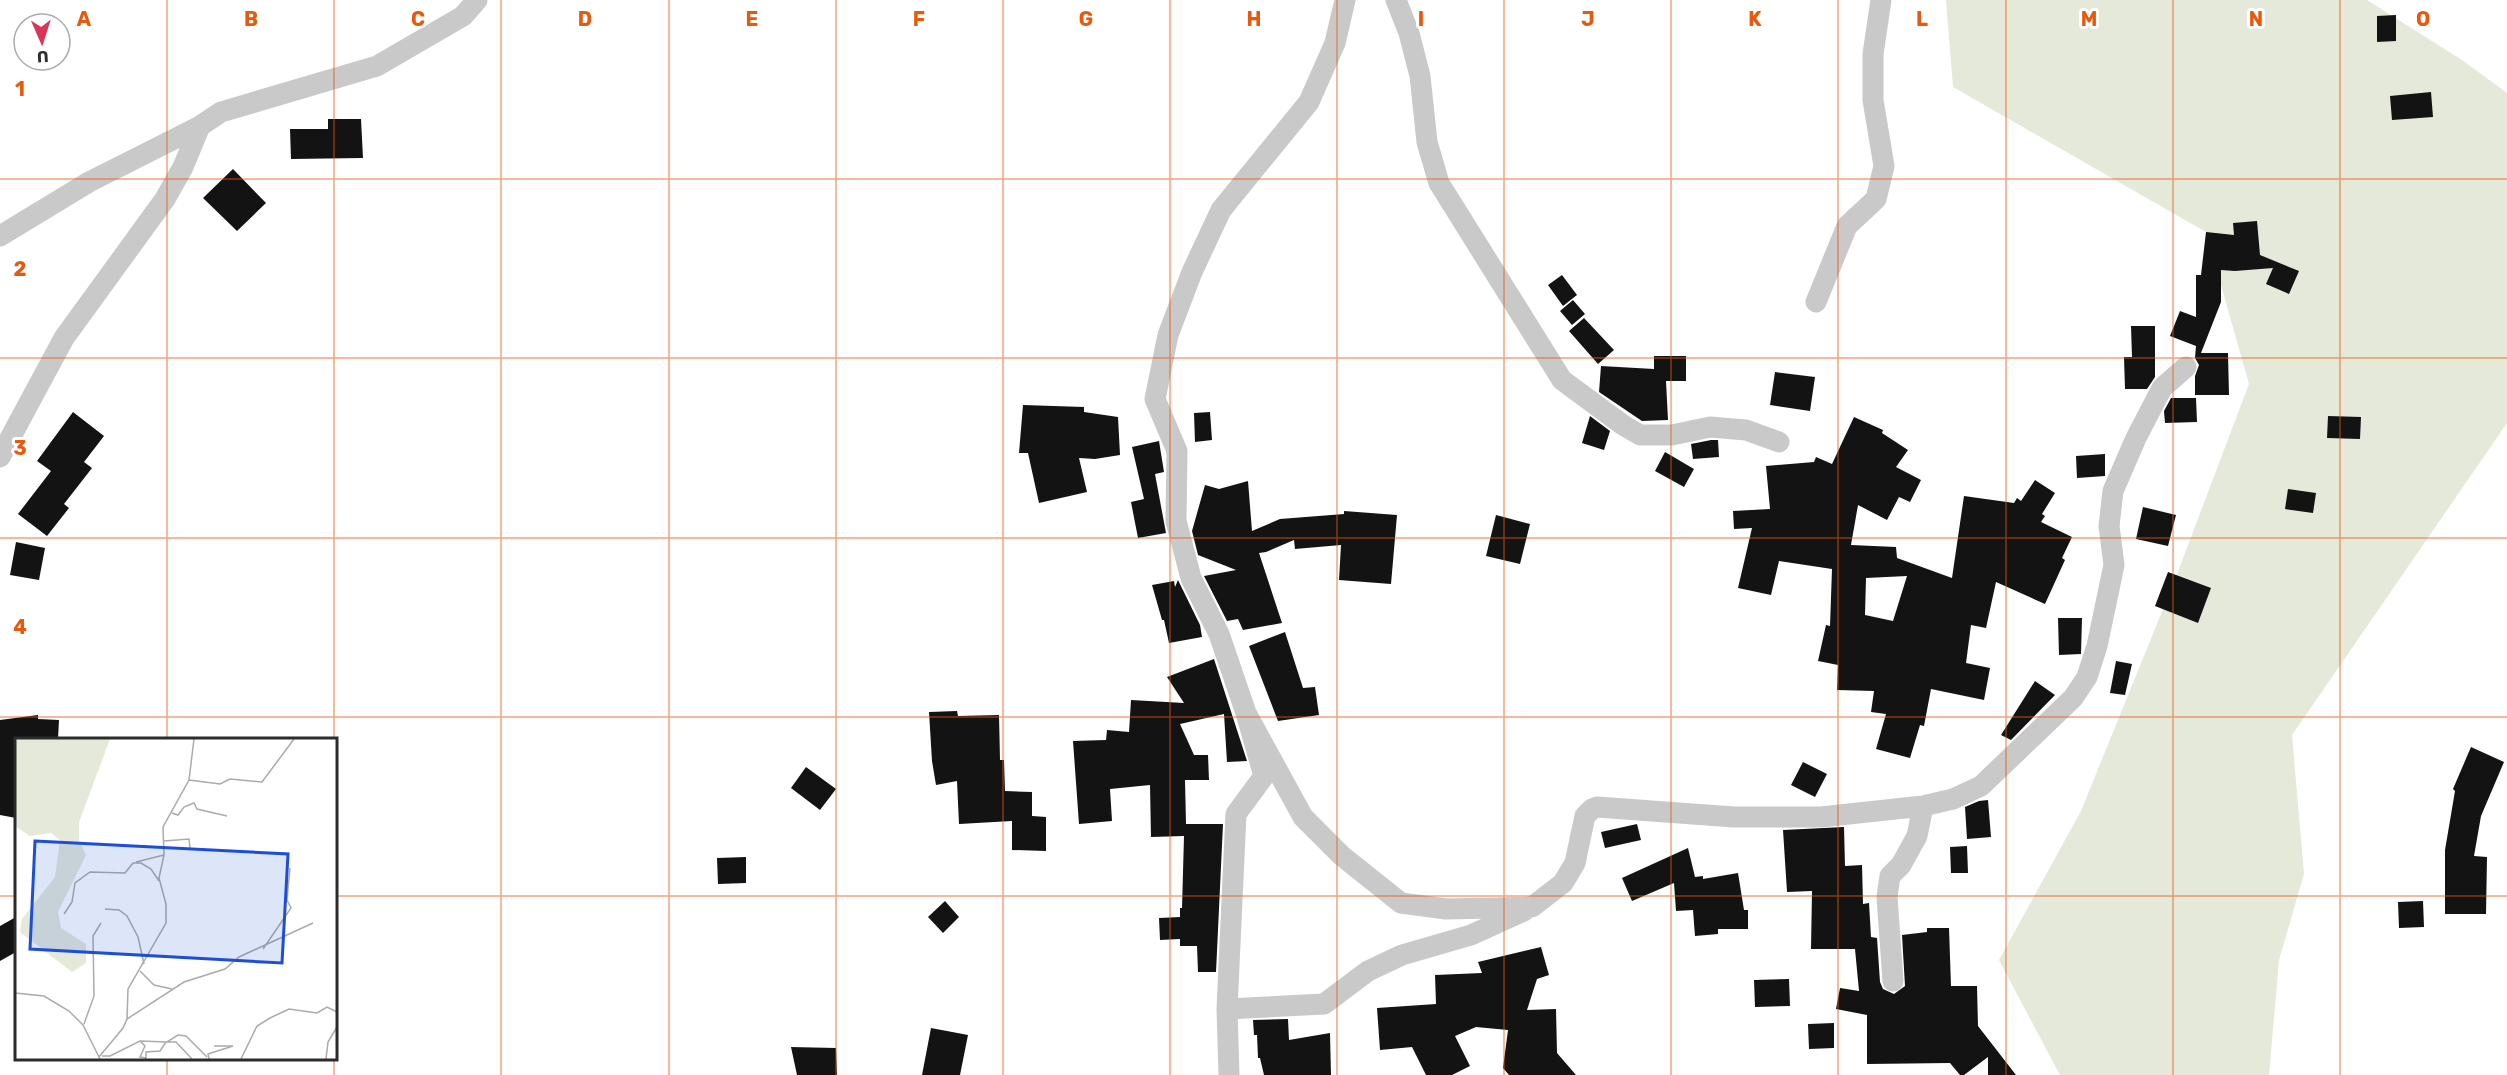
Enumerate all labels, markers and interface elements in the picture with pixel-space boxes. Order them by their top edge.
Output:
text: A [77,7,92,31]
text: B [244,7,258,31]
text: C [411,7,425,31]
text: D [578,7,592,31]
text: E [746,7,758,31]
text: F [913,7,925,31]
text: G [1079,7,1093,31]
text: H [1247,7,1261,31]
text: I [1418,7,1424,31]
text: J [1581,7,1595,31]
text: K [1748,7,1762,31]
text: L [1916,7,1928,31]
text: M [2081,7,2097,31]
text: N [2249,7,2263,31]
text: O [2416,7,2430,31]
north arrow [12,12,72,72]
text: U [36,47,49,66]
text: 1 [15,77,25,101]
text: 2 [14,257,27,281]
text: 3 [13,436,27,460]
text: 4 [13,615,27,639]
inset map [15,738,338,1060]

